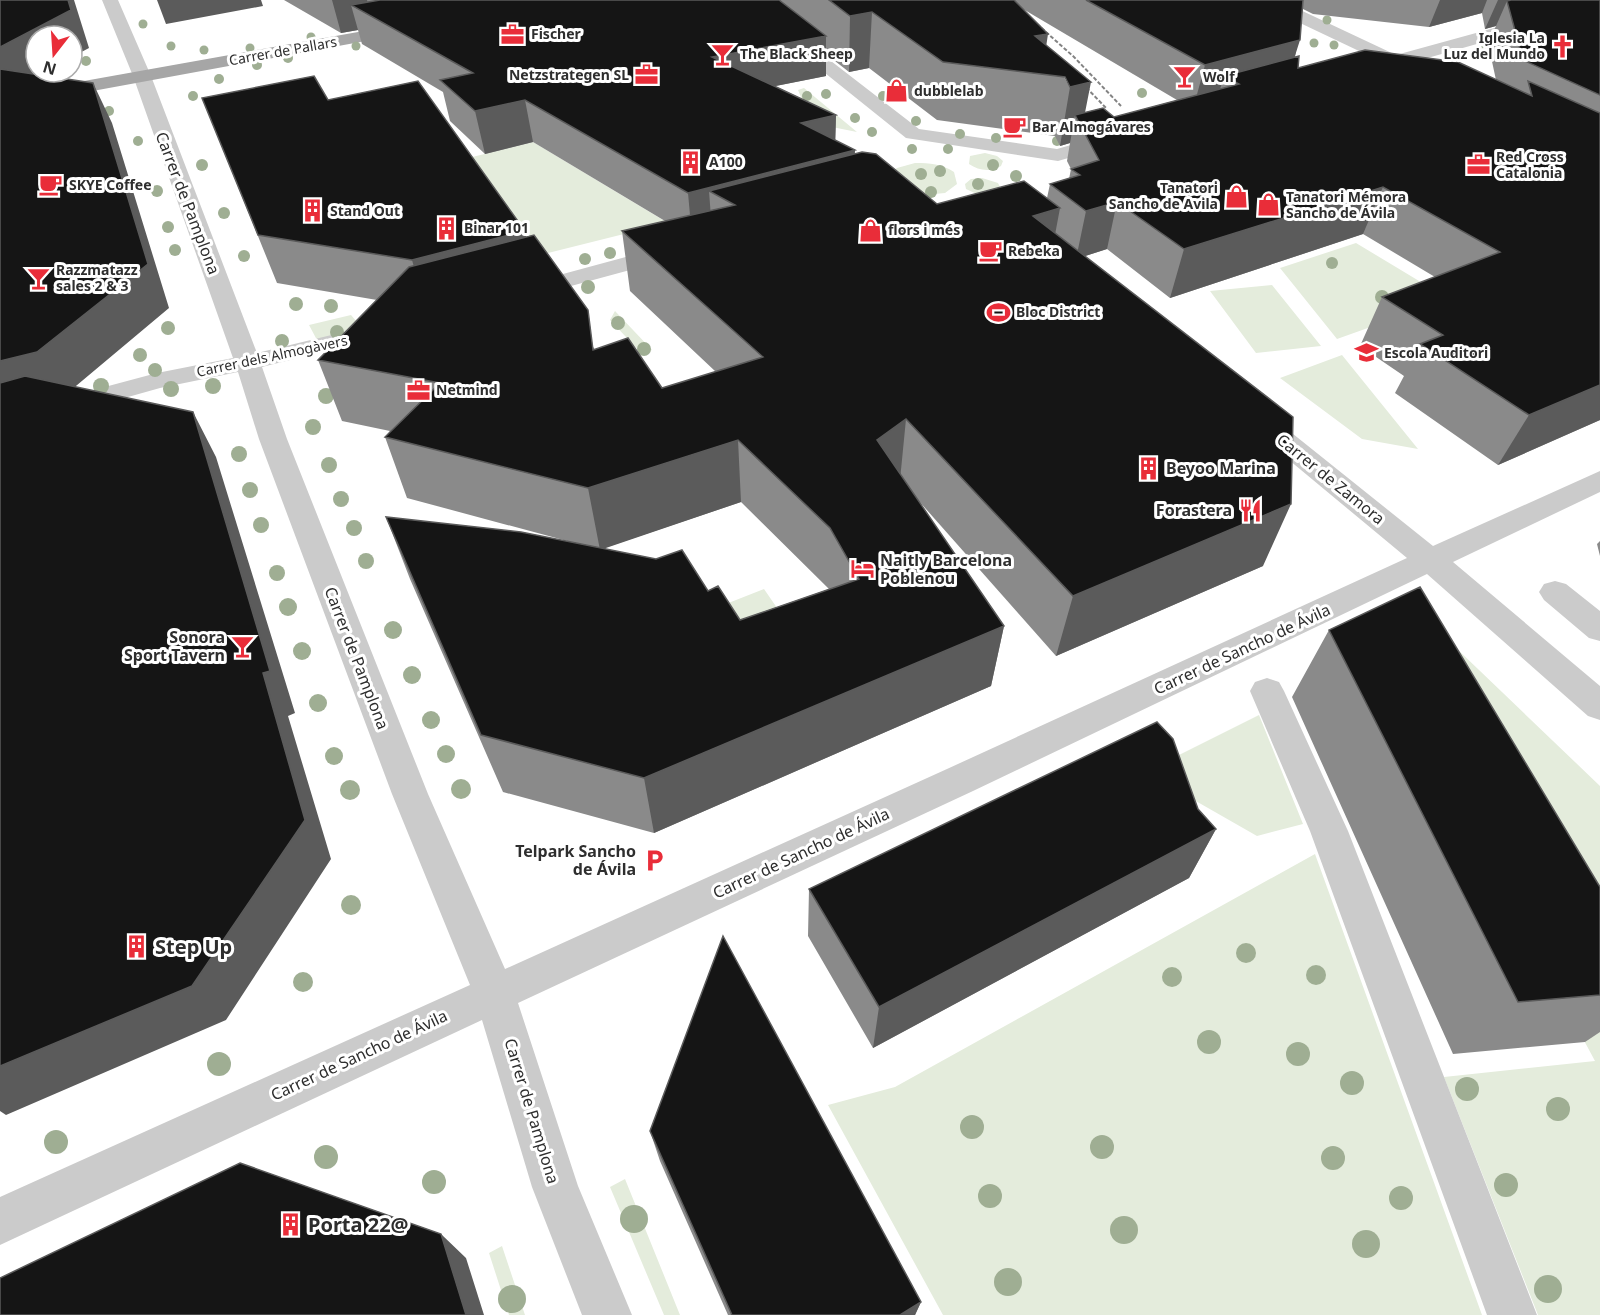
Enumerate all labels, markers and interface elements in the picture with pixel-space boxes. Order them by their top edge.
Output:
office icon: Fischer [500,21,526,47]
north arrow [24,24,84,84]
place label: Fischer [531,24,582,43]
place label: Iglesia La Luz del Mundo [1444,28,1545,63]
street label: Carrer de Pallars [227,32,339,69]
church icon: Iglesia La Luz del Mundo [1550,33,1576,59]
bar icon: The Black Sheep [709,41,735,67]
place label: The Black Sheep [740,44,853,63]
text: N [40,56,59,81]
office icon: Netzstrategen SL [634,62,660,88]
bar icon: Wolf [1172,64,1198,90]
place label: Netzstrategen SL [509,65,629,84]
place label: Wolf [1203,67,1236,86]
shop icon: dubblelab [883,78,909,104]
place label: dubblelab [914,81,984,100]
cafe icon: Bar Almogávares [1001,114,1027,140]
place label: Bar Almogávares [1032,117,1151,136]
street label: Carrer de Pamplona [151,129,225,277]
place label: Red Cross Catalonia [1496,147,1564,182]
building icon: A100 [678,149,704,175]
place label: A100 [709,152,743,171]
office icon: Red Cross Catalonia [1465,152,1491,178]
cafe icon: SKYE Coffee [38,172,64,198]
place label: SKYE Coffee [69,175,152,194]
place label: Tanatori Sancho de Avila [1109,178,1218,213]
shop icon: Tanatori Sancho de Avila [1223,183,1249,209]
place label: Tanatori Mémora Sancho de Ávila [1286,187,1406,222]
shop icon: Tanatori Mémora Sancho de Ávila [1255,192,1281,218]
building icon: Stand Out [299,198,325,224]
place label: Stand Out [330,201,400,220]
building icon: Binar 101 [433,215,459,241]
shop icon: flors i més [857,217,883,243]
place label: Binar 101 [464,218,529,237]
place label: flors i més [888,220,960,239]
cafe icon: Rebeka [977,238,1003,264]
place label: Rebeka [1008,241,1060,260]
place label: Razzmatazz sales 2 & 3 [56,260,138,295]
bar icon: Razzmatazz sales 2 & 3 [25,265,51,291]
sports icon: Bloc District [985,299,1011,325]
place label: Bloc District [1016,302,1100,321]
street label: Carrer dels Almogàvers [195,330,349,381]
school or university icon: Escola Auditori [1353,340,1379,366]
place label: Escola Auditori [1384,343,1488,362]
office icon: Netmind [405,377,431,403]
place label: Netmind [436,380,498,399]
street label: Carrer de Zamora [1272,429,1390,529]
building icon: Beyoo Marina [1135,455,1161,481]
place label: Beyoo Marina [1166,457,1276,479]
restaurant icon: Forastera [1237,497,1263,523]
place label: Forastera [1156,499,1232,521]
place label: Naitly Barcelona Poblenou [880,549,1012,589]
hotel icon: Naitly Barcelona Poblenou [849,556,875,582]
street label: Carrer de Pamplona [320,584,394,732]
street label: Carrer de Sancho de Ávila [1150,598,1334,700]
place label: Sonora Sport Tavern [124,626,225,666]
bar icon: Sonora Sport Tavern [230,633,256,659]
street label: Carrer de Sancho de Ávila [709,802,893,904]
place label: Telpark Sancho de Ávila [515,840,636,880]
parking icon: Telpark Sancho de Ávila [641,847,667,873]
place label: Step Up [155,933,232,960]
building icon: Step Up [124,934,150,960]
street label: Carrer de Sancho de Ávila [267,1004,451,1106]
street label: Carrer de Pamplona [499,1036,565,1186]
place label: Porta 22@ [308,1211,409,1238]
building icon: Porta 22@ [277,1212,303,1238]

